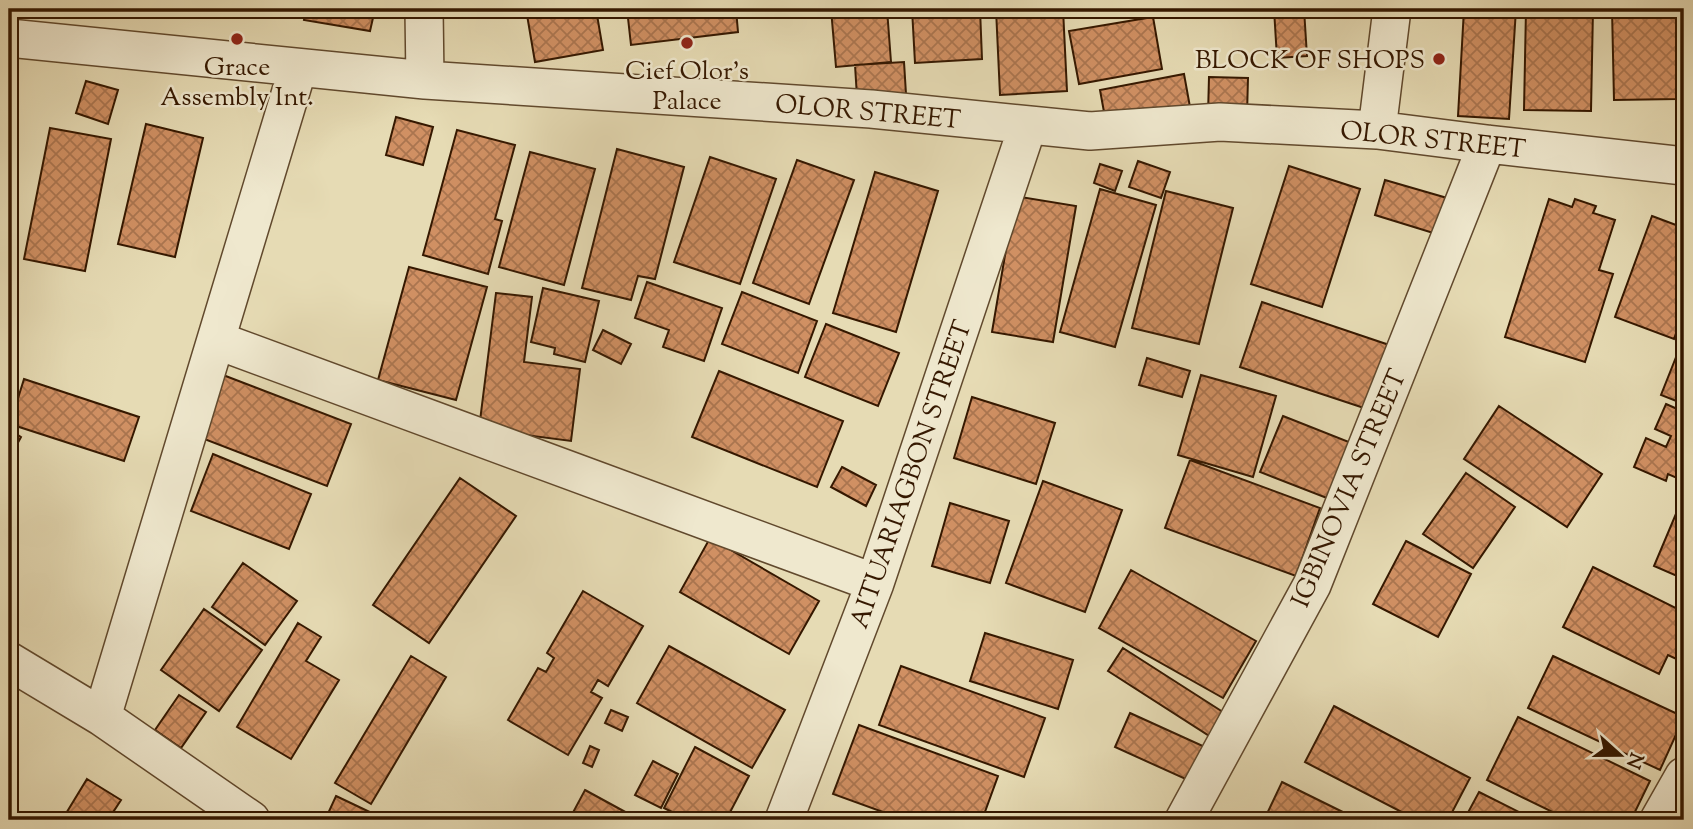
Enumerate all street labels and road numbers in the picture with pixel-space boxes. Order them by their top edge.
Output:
street label: OLOR STREET [773,87,962,140]
street label: OLOR STREET [1338,113,1527,170]
street label: AITUARIAGBON STREET [842,316,983,634]
street label: IGBINOVIA STREET [1283,364,1417,614]

